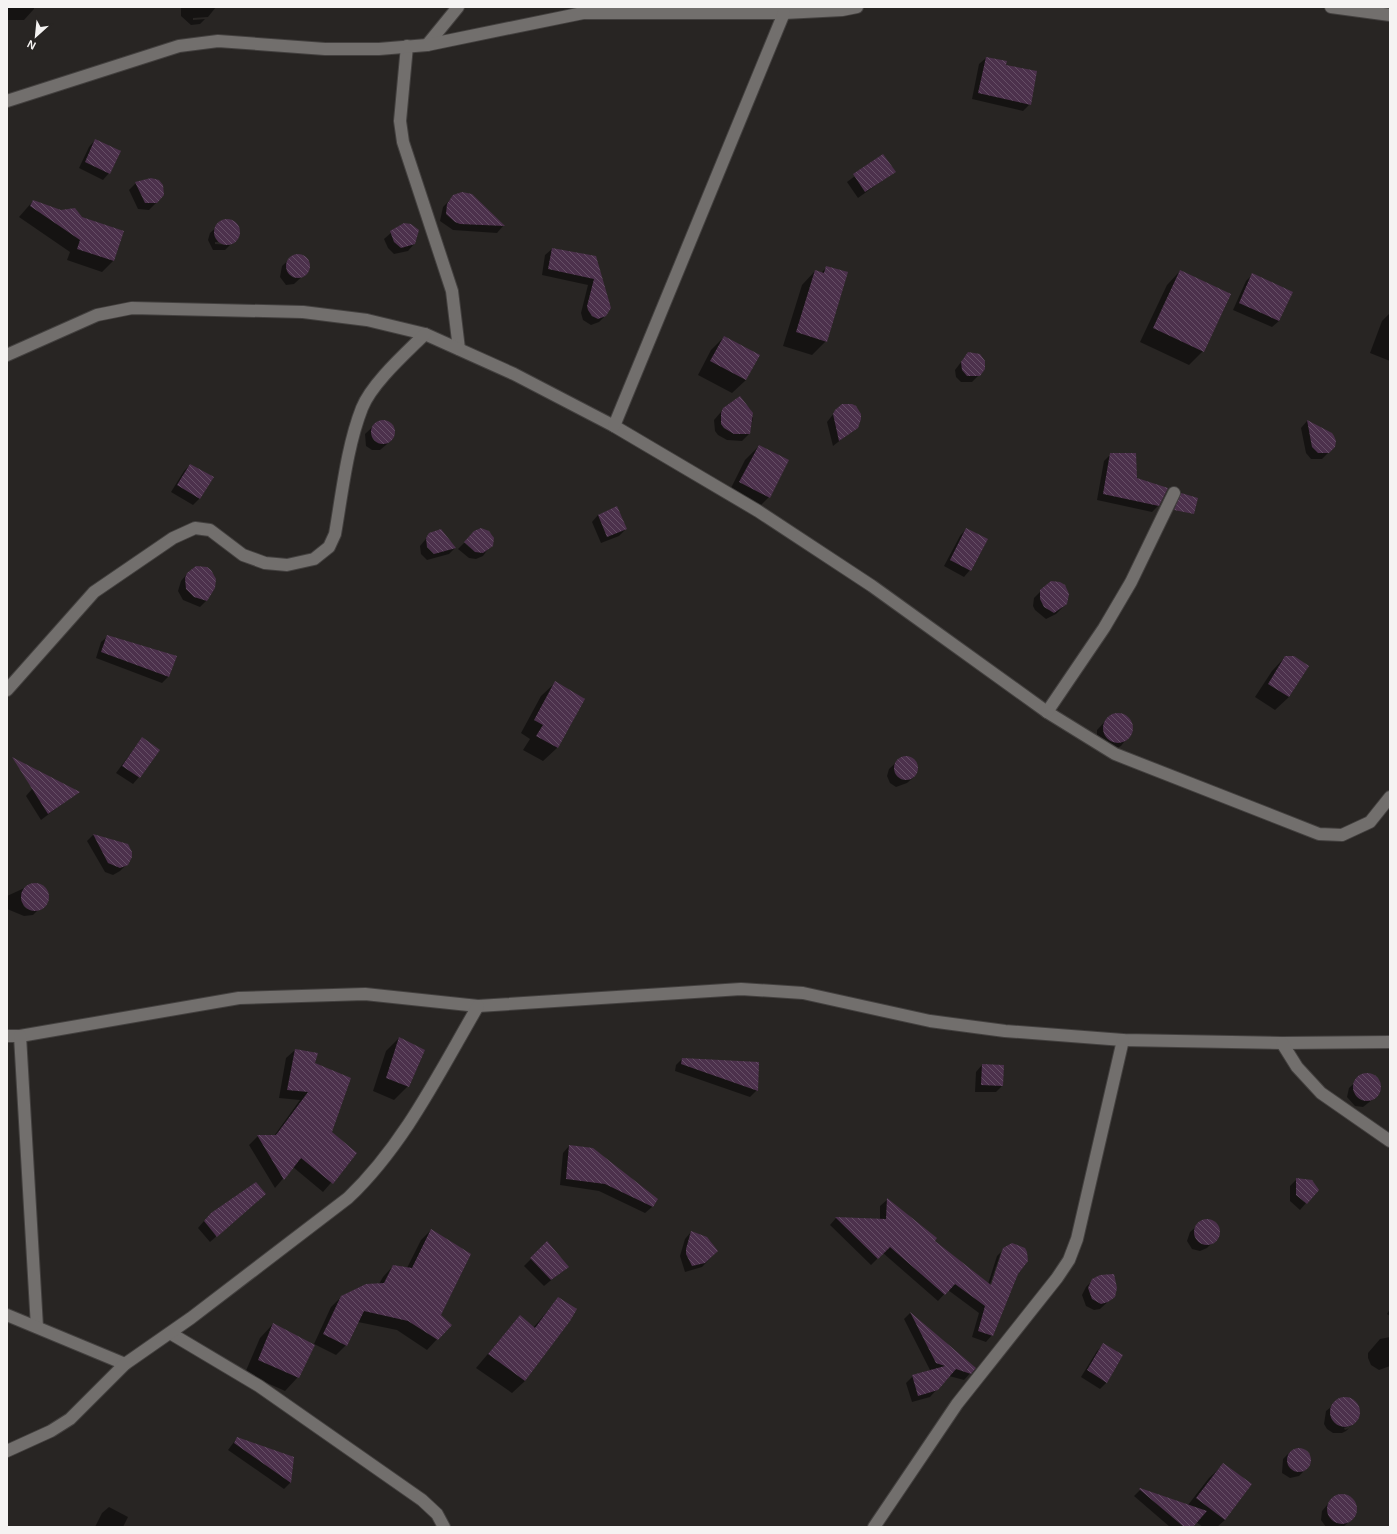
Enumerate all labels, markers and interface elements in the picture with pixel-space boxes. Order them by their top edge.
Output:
north arrow [16,16,56,56]
text: N [25,38,38,52]

